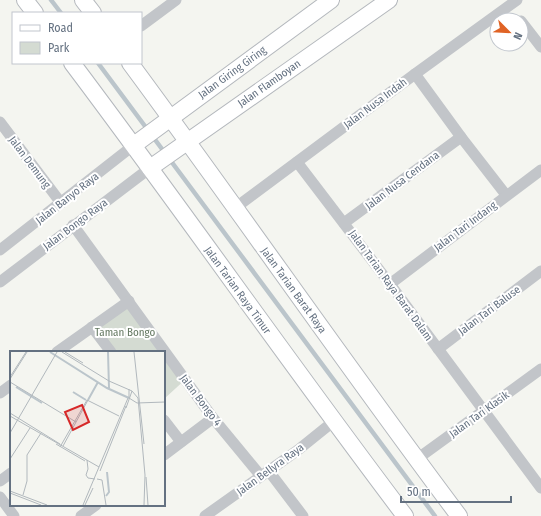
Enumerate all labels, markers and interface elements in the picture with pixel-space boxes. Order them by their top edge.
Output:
legend [12,12,142,64]
north arrow [489,12,529,52]
text: Road [48,21,73,35]
text: N [510,30,525,42]
text: Park [48,41,70,55]
street label: Jalan Giring Giring [196,43,269,101]
street label: Jalan Flamboyan [235,57,303,110]
street label: Jalan Nusa Indah [341,75,409,131]
street label: Jalan Demung [6,134,54,192]
street label: Jalan Nusa Cendana [363,148,442,212]
street label: Jalan Banyo Raya [33,170,101,227]
street label: Jalan Bongo Raya [41,196,110,253]
street label: Jalan Tari Indang [431,198,500,254]
street label: Jalan Tarian Raya Barat Dalam [346,227,435,343]
street label: Jalan Tarian Raya Timur [201,244,274,337]
street label: Jalan Tarian Barat Raya [258,245,329,336]
street label: Jalan Tari Baluse [456,283,523,338]
park label: Taman Bongo [95,326,155,339]
inset map [10,351,165,506]
street label: Jalan Bongo 4 [177,372,225,429]
street label: Jalan Tari Klasik [447,388,512,440]
street label: Jalan Bellyra Raya [234,441,306,498]
scale bar [401,478,511,504]
text: 50 m [407,485,431,499]

